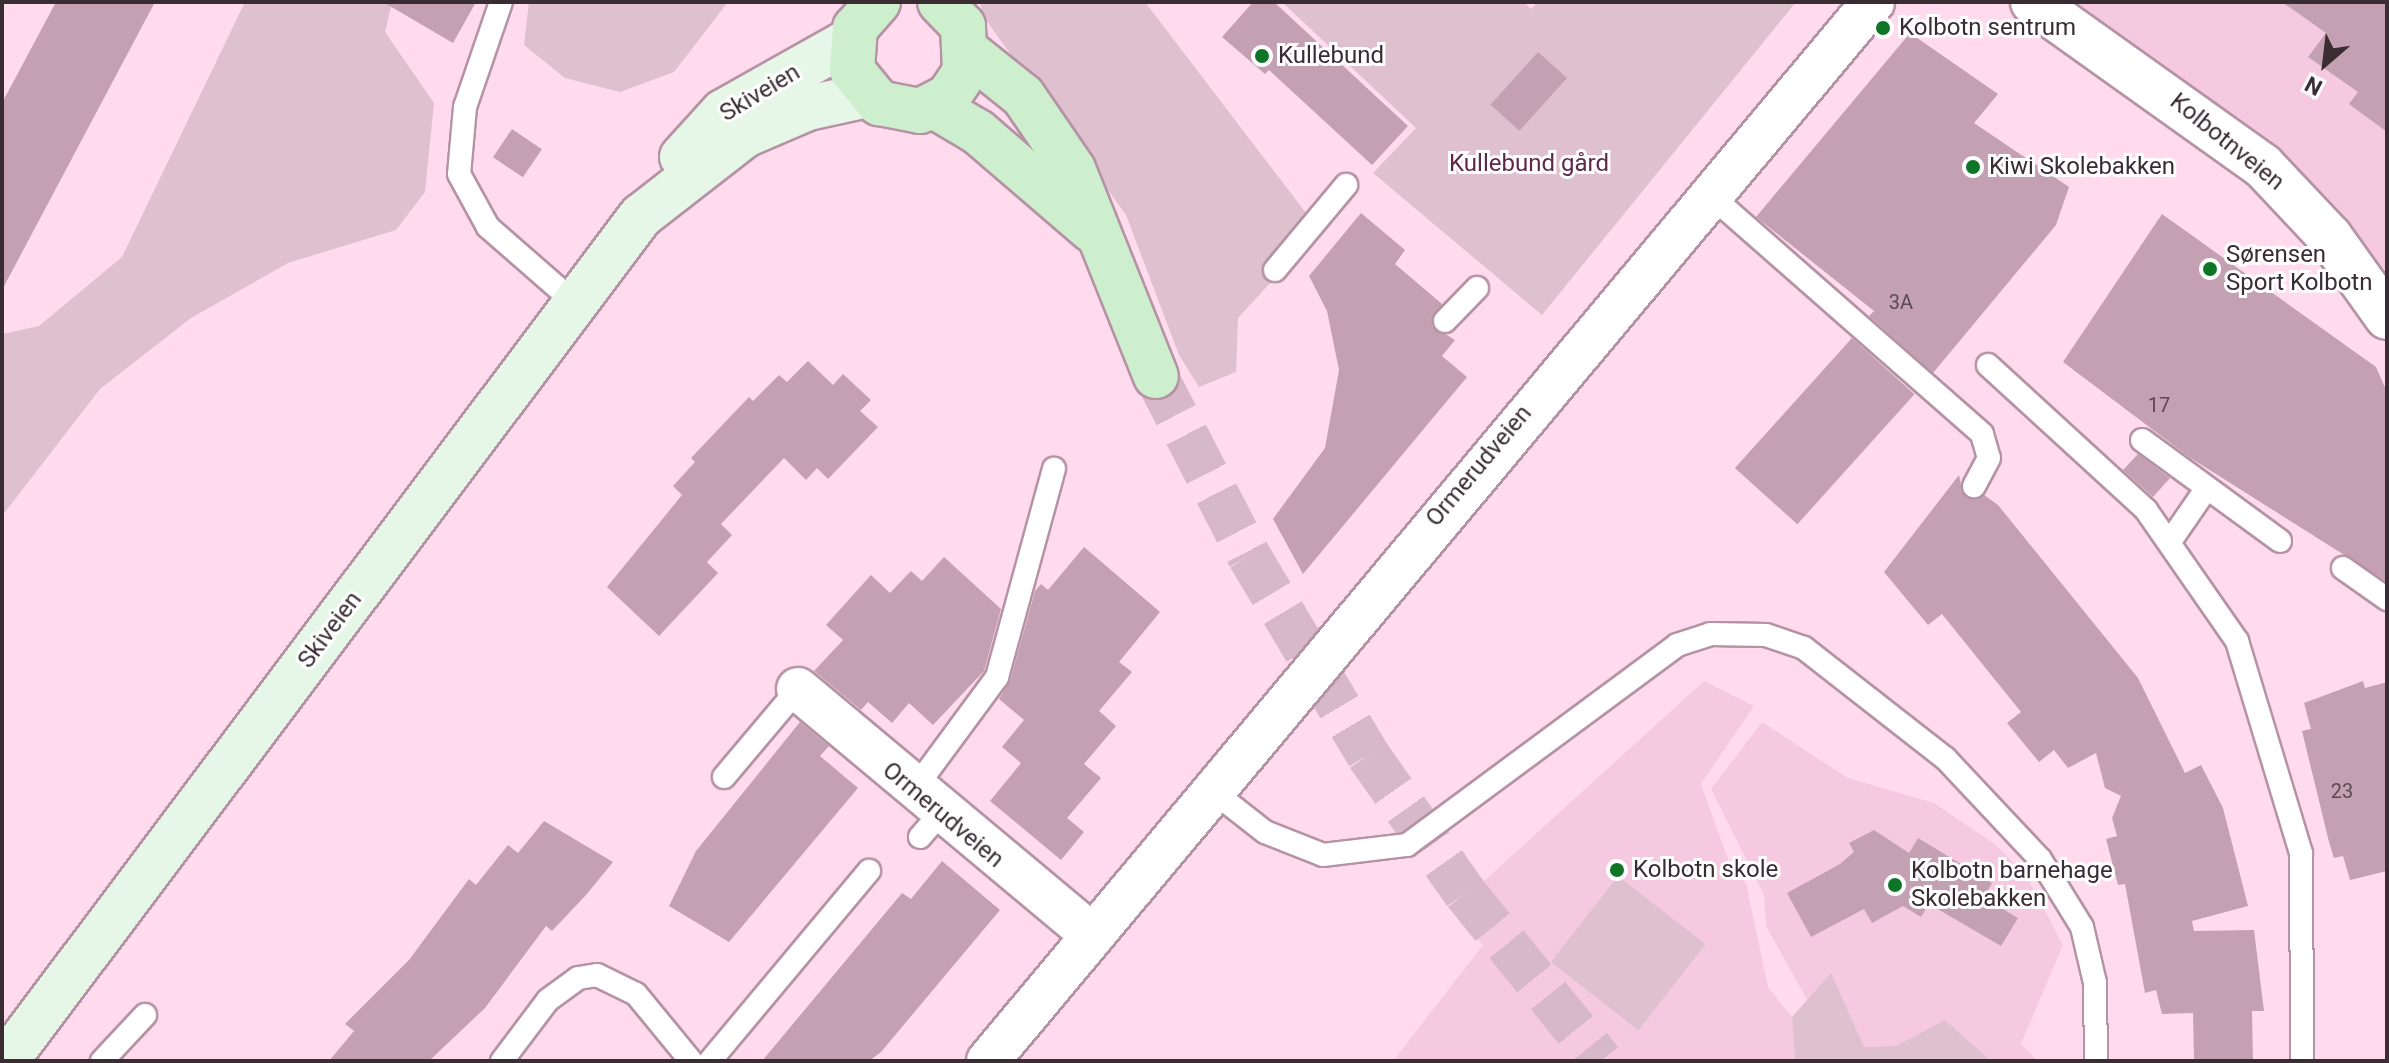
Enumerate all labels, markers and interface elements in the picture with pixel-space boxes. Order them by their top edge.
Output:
place label: Kolbotn sentrum [1899,14,2076,42]
marker: Kolbotn sentrum [1874,19,1892,37]
north arrow [2285,24,2365,104]
place label: Kullebund [1278,42,1384,70]
marker: Kullebund [1253,47,1271,65]
street label: Skiveien [715,58,805,128]
text: N [2301,71,2326,100]
street label: Kolbotnveien [2164,87,2290,197]
park label: Kullebund gård [1449,150,1609,178]
place label: Kiwi Skolebakken [1989,153,2175,181]
marker: Kiwi Skolebakken [1964,158,1982,176]
place label: Sørensen Sport Kolbotn [2226,241,2372,297]
marker: Sørensen Sport Kolbotn [2201,260,2219,278]
house number: 3A [1889,290,1913,314]
house number: 17 [2148,393,2170,417]
street label: Ormerudveien [1420,400,1538,532]
street label: Skiveien [292,586,368,674]
street label: Ormerudveien [877,756,1009,874]
house number: 23 [2331,779,2353,803]
place label: Kolbotn skole [1633,856,1778,884]
place label: Kolbotn barnehage Skolebakken [1911,857,2113,913]
marker: Kolbotn skole [1608,861,1626,879]
marker: Kolbotn barnehage Skolebakken [1886,876,1904,894]

